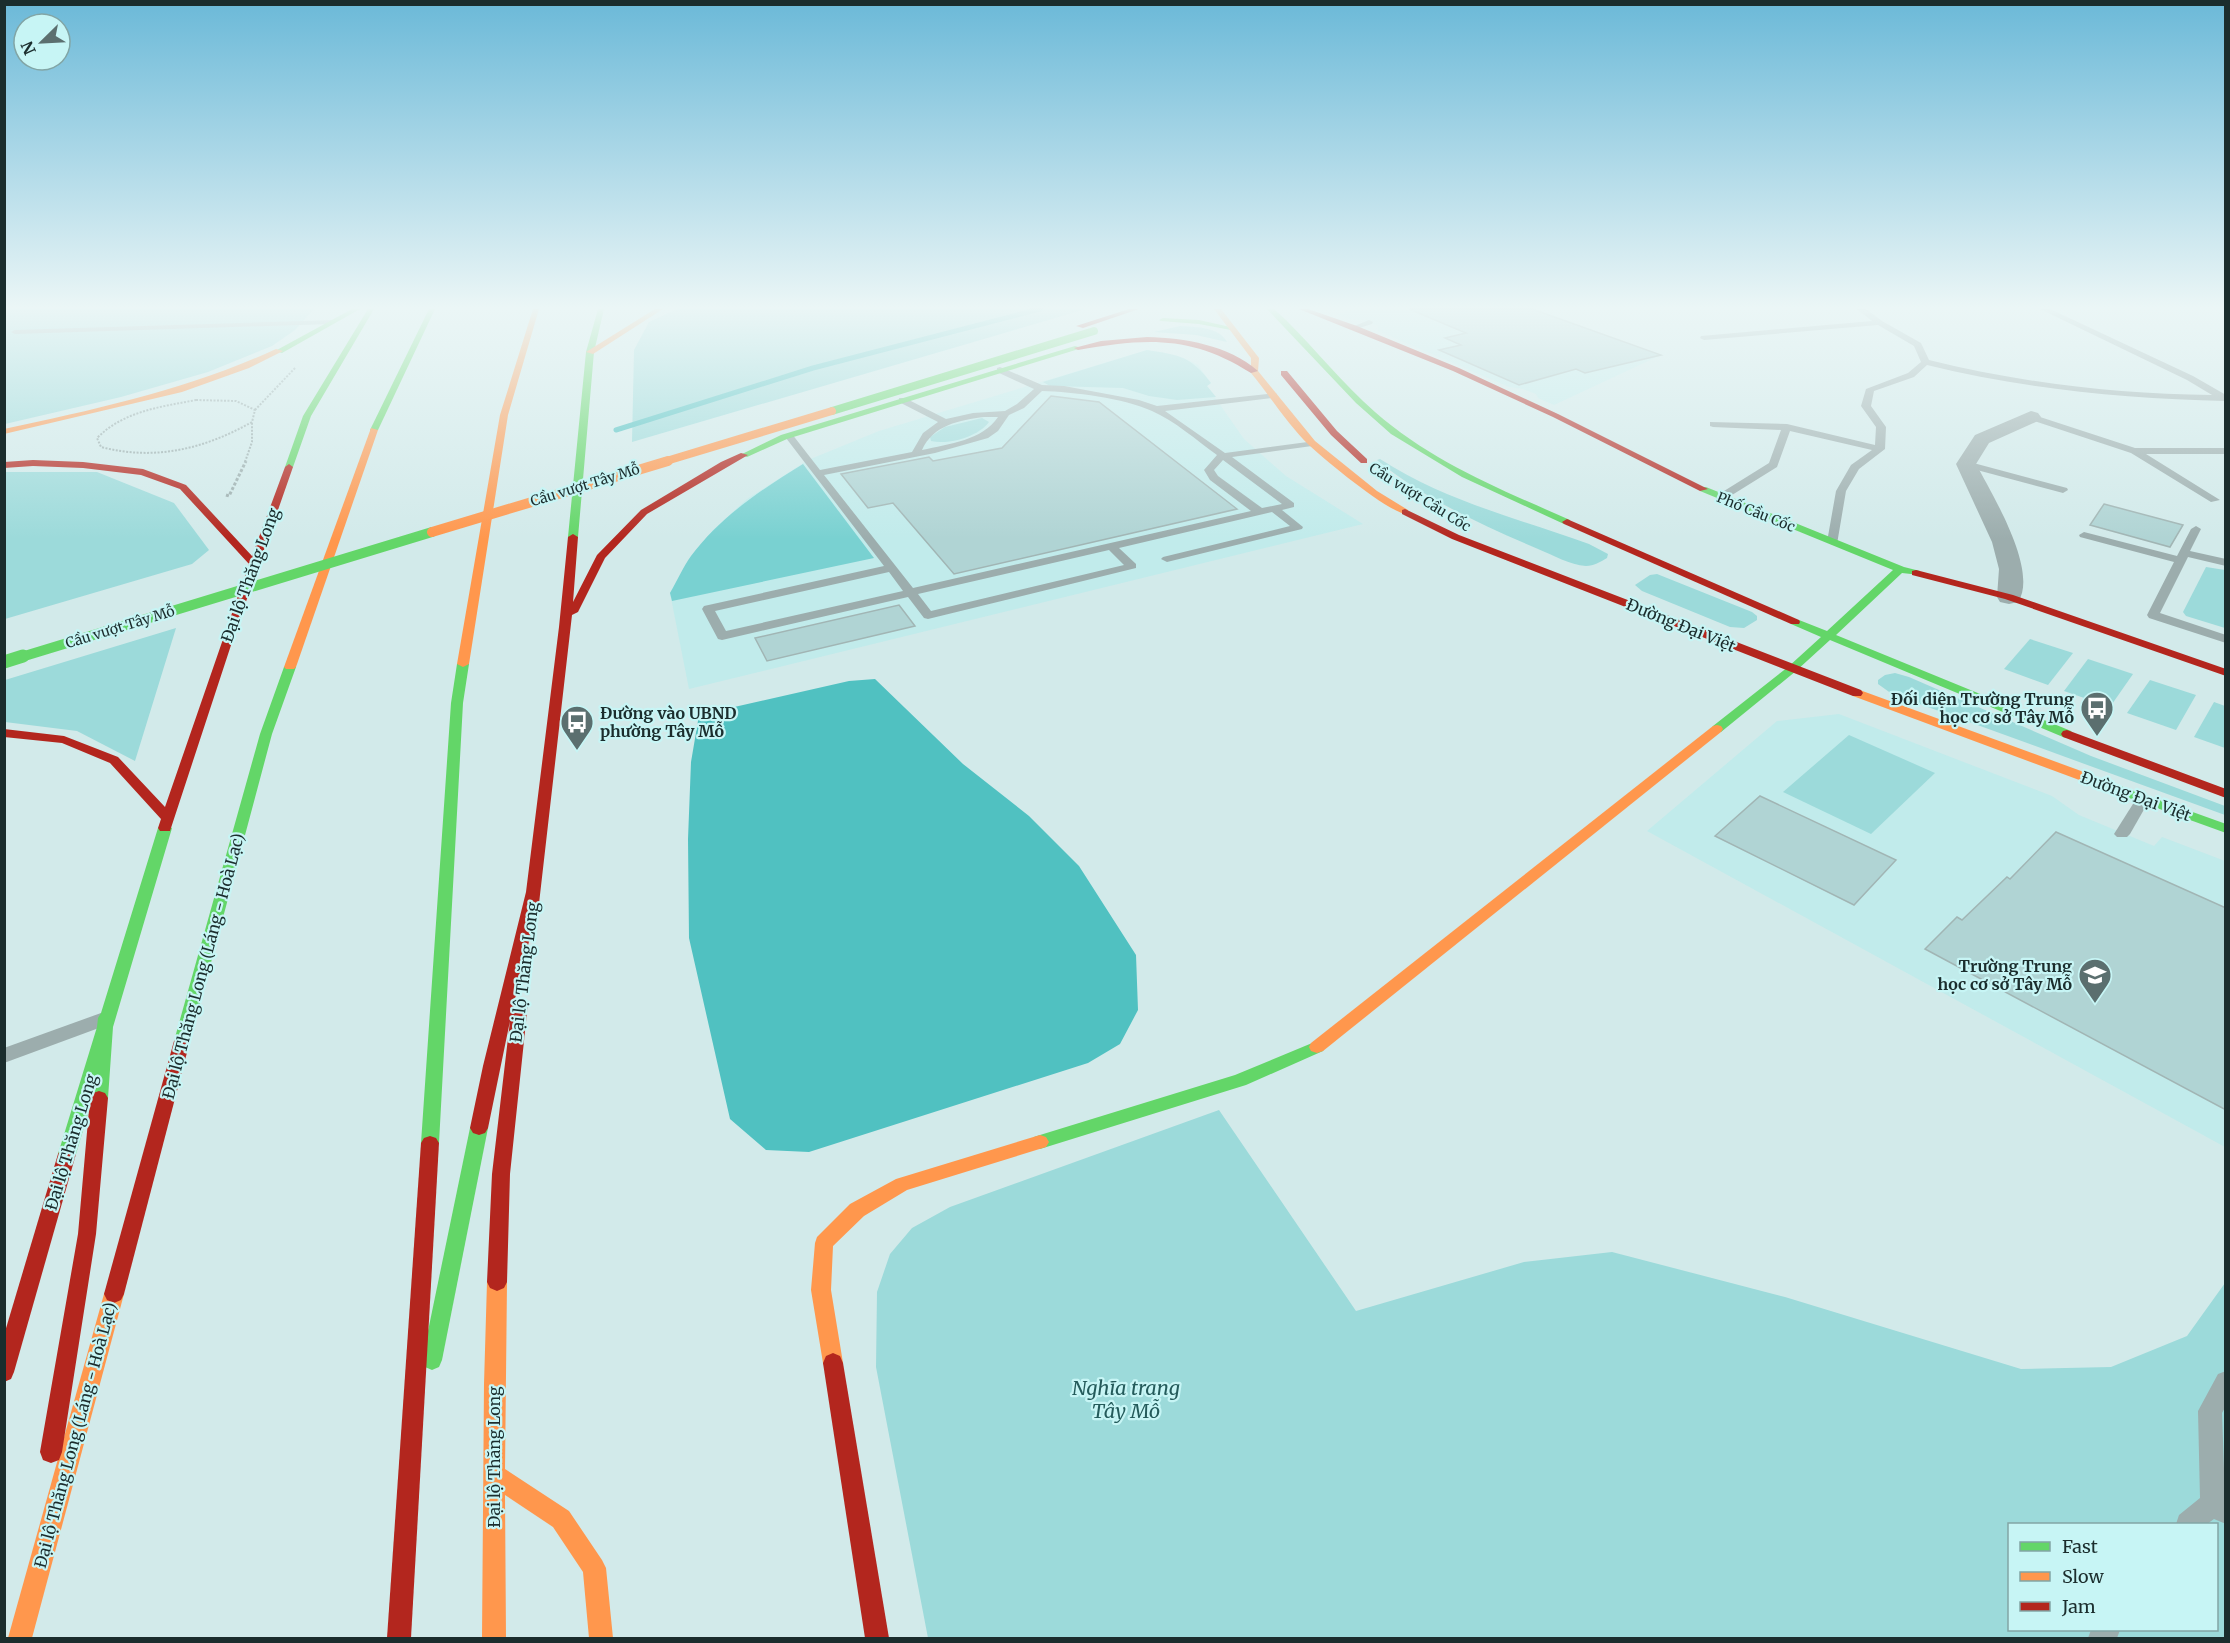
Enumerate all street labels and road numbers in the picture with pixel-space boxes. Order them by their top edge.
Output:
street label: Cầu vượt Cầu Cốc [1366,459,1474,535]
street label: Cầu vượt Tây Mỗ [528,460,642,510]
street label: Phố Cầu Cốc [1714,488,1798,536]
street label: Đại lộ Thăng Long [216,505,284,645]
street label: Đường Đại Việt [1624,594,1739,656]
street label: Cầu vượt Tây Mỗ [63,602,177,652]
street label: Đường Đại Việt [2078,767,2195,825]
street label: Đại lộ Thăng Long (Láng - Hoà Lạc) [158,831,248,1101]
street label: Đại lộ Thăng Long [505,900,543,1043]
street label: Đại lộ Thăng Long [41,1071,101,1213]
street label: Đại lộ Thăng Long (Láng - Hoà Lạc) [30,1300,120,1570]
street label: Đại lộ Thăng Long [484,1386,504,1528]

